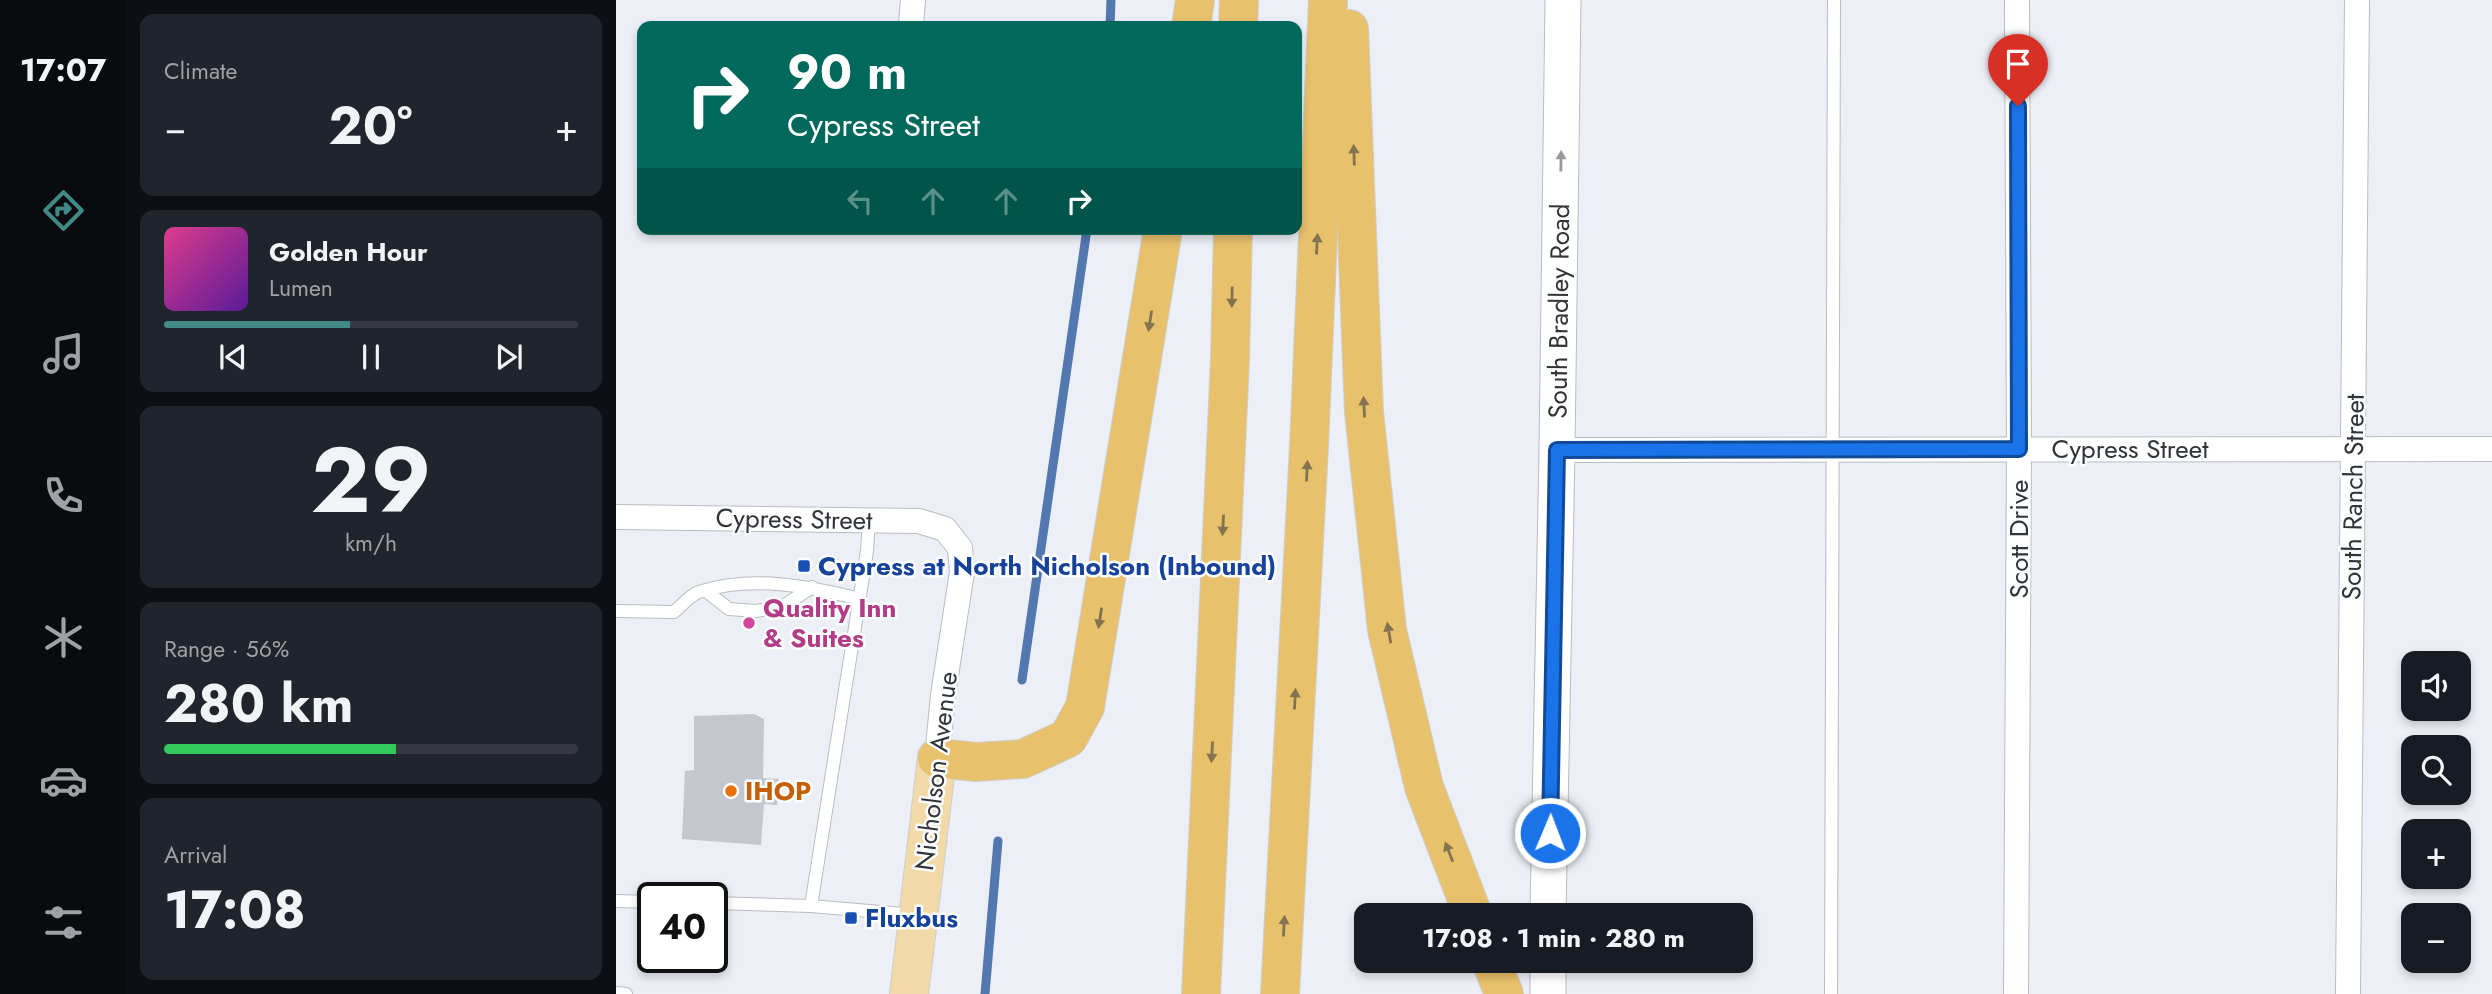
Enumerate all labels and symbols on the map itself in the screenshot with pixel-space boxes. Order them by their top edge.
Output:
pin [1988,34,2048,106]
one-way arrow [1349,144,1360,166]
one-way arrow [1555,150,1567,172]
street label: South Bradley Road [1538,203,1579,419]
one-way arrow [1311,233,1322,255]
one-way arrow [1226,287,1238,309]
one-way arrow [1144,310,1155,332]
street label: South Ranch Street [2332,393,2374,601]
one-way arrow [1358,396,1369,418]
street label: Cypress Street [2052,430,2209,468]
one-way arrow [1302,460,1313,482]
street label: Scott Drive [2000,480,2038,598]
street label: Cypress Street [715,499,873,539]
one-way arrow [1217,514,1228,536]
place label: Cypress at North Nicholson (Inbound) [818,547,1276,585]
marker: Cypress at North Nicholson (Inbound) [796,558,812,574]
place label: Quality Inn & Suites [763,589,896,657]
one-way arrow [1094,607,1105,629]
marker: Quality Inn & Suites [741,615,757,631]
one-way arrow [1383,622,1394,644]
street label: Nicholson Avenue [905,669,967,873]
one-way arrow [1290,687,1301,709]
one-way arrow [1206,741,1217,763]
place label: IHOP [745,772,811,810]
marker: IHOP [723,783,739,799]
position arrow [1513,796,1587,870]
one-way arrow [1443,841,1454,862]
speed limit sign: 40 [637,882,728,973]
place label: Fluxbus [865,899,958,937]
marker: Fluxbus [843,910,859,926]
one-way arrow [1278,915,1289,937]

